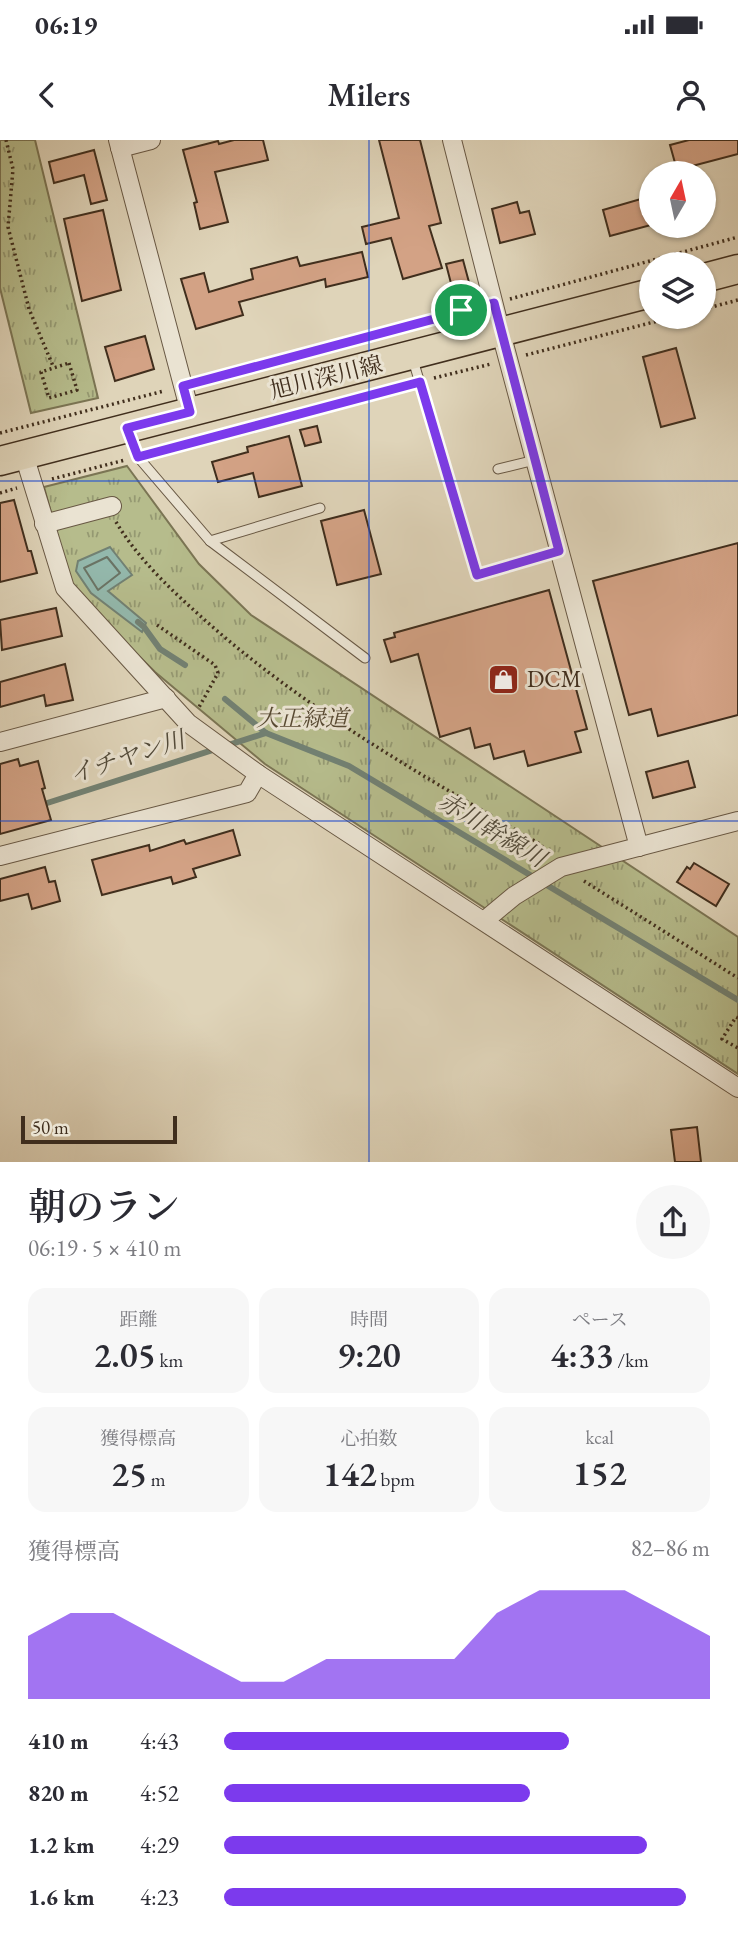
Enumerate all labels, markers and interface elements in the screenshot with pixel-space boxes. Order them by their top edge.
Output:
text: 06:19 [35,8,97,42]
text: Milers [327,74,411,116]
icon: back [28,76,66,114]
icon: person [672,76,710,114]
north arrow [639,161,716,238]
map controls [639,161,716,329]
button: layers [639,252,716,329]
pin [431,280,491,340]
icon: arrive [442,291,480,329]
street label: 旭川深川線 [267,349,385,405]
shop icon: DCM [487,662,521,696]
place label: DCM [527,664,581,694]
park label: 大正緑道 [256,703,351,733]
water label: イチヤン川 [65,722,191,790]
water label: 赤川幹線川 [433,785,554,875]
scale bar [21,1113,177,1145]
text: 50 m [32,1115,69,1140]
text: 朝のラン [28,1182,180,1231]
button: share [636,1185,710,1259]
text: 06:19 · 5 × 410 m [28,1233,181,1263]
text: 距離 [119,1307,157,1332]
text: 時間 [350,1307,388,1332]
text: ペース [572,1307,628,1332]
text: 2.05 [93,1332,156,1377]
text: 9:20 [337,1332,401,1377]
text: 4:33 [550,1332,614,1377]
text: km [156,1348,183,1373]
text: /km [614,1348,649,1373]
text: kcal [585,1425,614,1450]
text: 獲得標高 [100,1426,176,1451]
text: 心拍数 [340,1426,398,1451]
text: 152 [573,1450,627,1495]
text: 25 [111,1451,147,1496]
text: 142 [323,1451,377,1496]
text: m [147,1467,166,1492]
text: bpm [377,1467,415,1492]
text: 82–86 m [631,1533,710,1563]
text: 獲得標高 [28,1536,120,1566]
text: 410 m [28,1726,89,1756]
text: 4:43 [140,1726,179,1756]
text: 820 m [28,1778,89,1808]
text: 4:52 [140,1778,179,1808]
text: 1.2 km [28,1830,95,1860]
text: 4:29 [140,1830,179,1860]
text: 1.6 km [28,1882,95,1912]
text: 4:23 [140,1882,179,1912]

